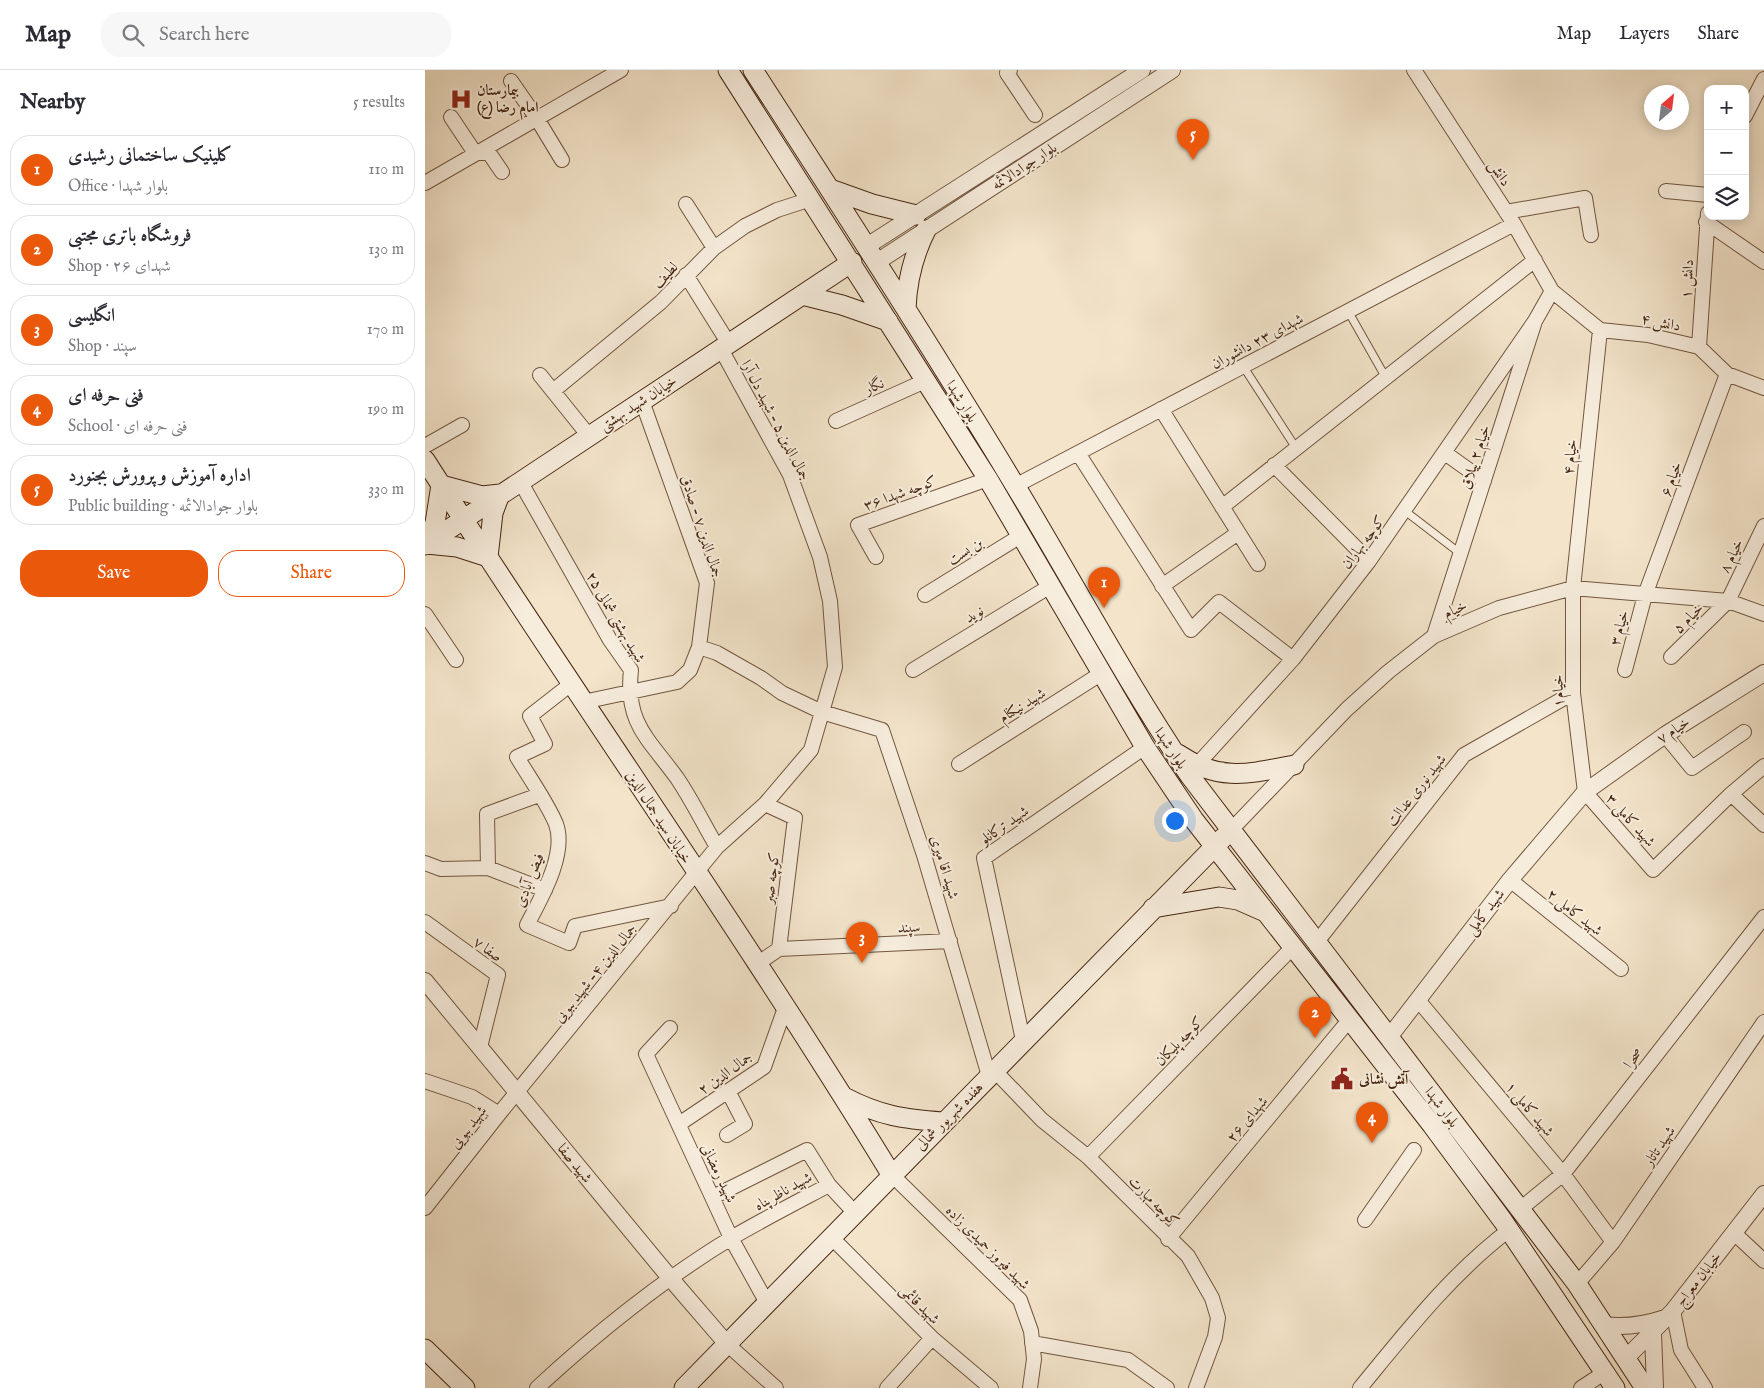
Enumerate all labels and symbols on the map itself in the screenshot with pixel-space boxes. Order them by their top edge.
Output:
place label: بیمارستان امام رضا (ع) [477,81,539,120]
north arrow [1644,85,1689,130]
hospital icon: بیمارستان امام رضا (ع) [448,86,474,112]
pin: 5 [1177,119,1209,160]
street label: بلوار جوادالائمه [988,138,1061,195]
street label: دانش [1484,156,1515,190]
street label: لطیف [648,258,682,293]
street label: دانش ۱ [1677,259,1698,299]
street label: شهدای ۲۳ دانشوران [1208,309,1307,374]
street label: دانش ۴ [1640,309,1682,336]
street label: جمال الدین ۵ - شهید دل آرا [737,357,814,484]
street label: خیابان شهید بهشتی [596,371,681,436]
street label: نگار [859,373,887,400]
street label: بلوار شهدا [941,377,982,426]
street label: خیام ۲ ییلاق [1456,423,1498,493]
street label: خیام ۴ [1559,438,1585,476]
street label: خیام ۶ [1656,459,1689,500]
street label: کوچه شهدا ۳۶ [861,471,940,516]
street label: جمال الدین ۷ - صادق [676,473,727,580]
street label: کوچه بهاران [1337,512,1391,574]
street label: بن بست [944,533,987,570]
street label: خیام ۸ [1715,536,1751,578]
pin: 1 [1088,567,1120,608]
street label: ۲۵ شهید بهشتی شمالی [581,568,649,667]
street label: خیام [1441,596,1471,626]
street label: خیام ۵ [1669,599,1710,640]
street label: نوید [961,601,987,628]
street label: خیام ۳ [1606,608,1636,649]
street label: خیام۱ [1548,674,1572,708]
street label: شهید نیکنام [995,684,1051,730]
street label: خیام ۷ [1653,713,1695,751]
street label: بلوار شهدا [1150,724,1192,773]
street label: شهید نوری عدالت [1382,750,1451,830]
street label: خیابان سید جمال الدین [621,767,696,868]
street label: شهید کاملی ۳ [1601,790,1660,852]
street label: شهید ترکانلو [974,802,1033,850]
your location [1162,808,1188,834]
street label: شهید اقا میری [926,833,963,901]
street label: فیض آبادی [510,850,549,910]
street label: کوچه صبر [759,851,785,907]
street label: شهید کاملی [1462,885,1510,940]
street label: شهید کاملی ۲ [1542,885,1606,941]
street label: سپند [897,918,921,938]
street label: جمال الدین ۴- شهید ببویی [550,920,641,1027]
pin: 3 [846,922,878,963]
street label: صفا ۷ [469,933,506,966]
pin: 2 [1299,997,1331,1038]
street label: کوچه پلیکان [1151,1012,1208,1071]
street label: صحرا [1619,1044,1647,1073]
street label: جمال الدین ۲ [694,1048,756,1099]
public building icon: آتش نشانی [1329,1066,1355,1092]
place label: آتش نشانی [1358,1070,1410,1089]
street label: هفده شهریور شمالی [911,1078,988,1155]
street label: شهید کاملی ۱ [1501,1078,1558,1141]
street label: بلوار شهدا [1420,1083,1463,1132]
street label: شهدای ۲۶ [1223,1092,1272,1146]
street label: شهید ببویی [446,1102,491,1153]
pin: 4 [1356,1102,1388,1143]
street label: شهید تاتار [1638,1122,1680,1172]
street label: شهید صفا [553,1140,596,1187]
street label: شهید رمضانی [697,1141,741,1206]
street label: شهید ناظرپناه [751,1168,816,1216]
street label: کوچه مهارت [1123,1172,1183,1232]
street label: شهید فیروز حمیدی زاده [941,1201,1034,1294]
street label: خیابان معراج [1671,1248,1728,1312]
street label: شهید قائمی [895,1280,944,1329]

